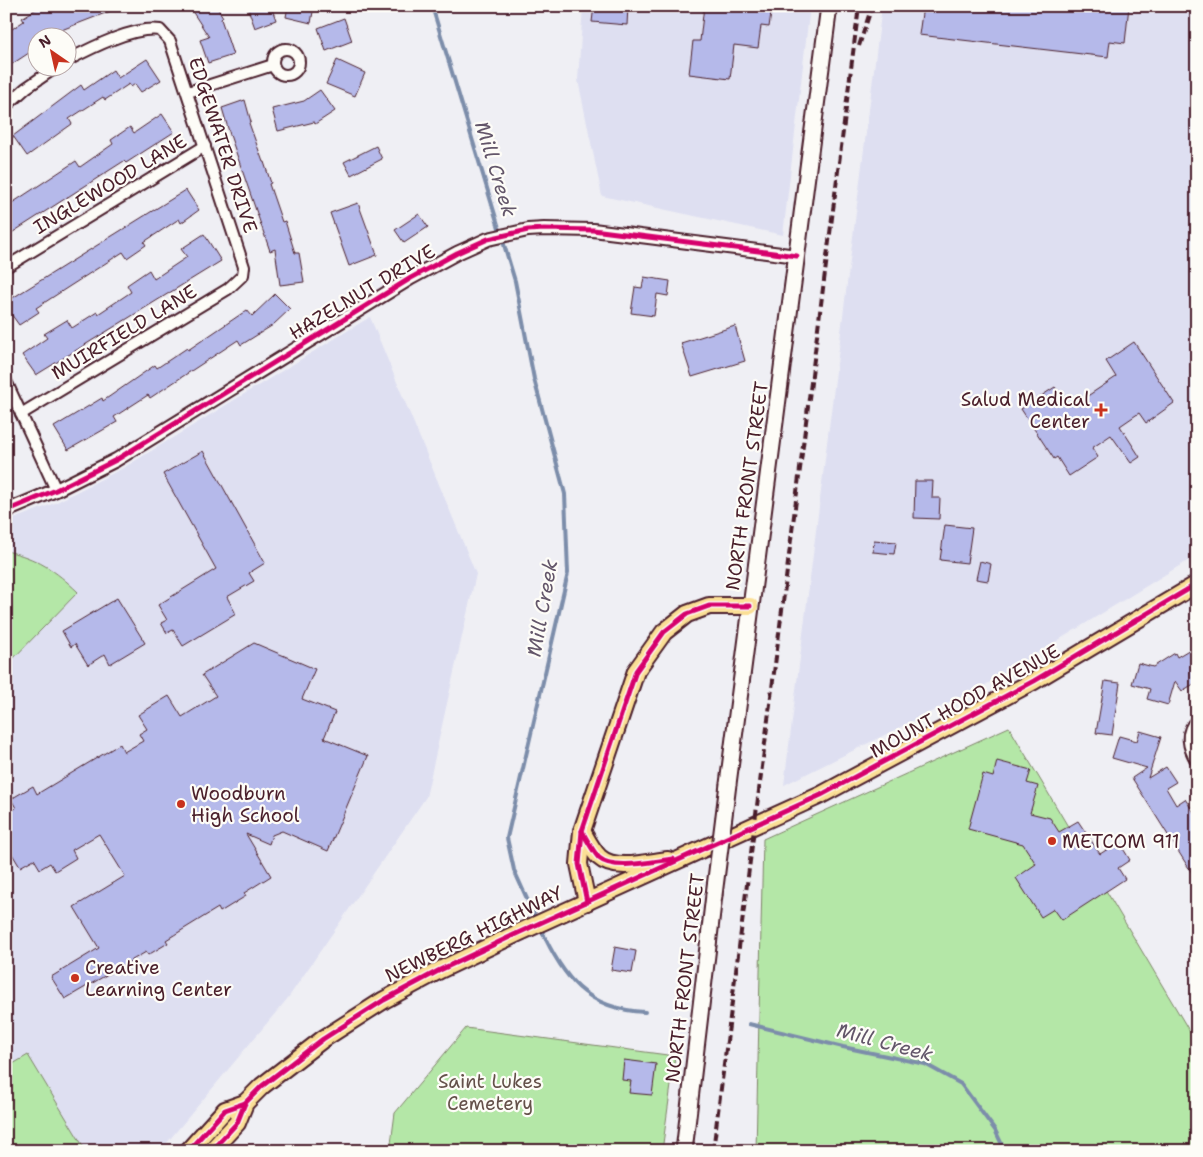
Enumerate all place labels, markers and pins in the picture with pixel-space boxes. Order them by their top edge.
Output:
place label: Salud Medical Center [961,387,1090,434]
marker: Salud Medical Center [1094,403,1108,417]
place label: Woodburn High School [191,781,300,828]
marker: Woodburn High School [175,798,187,810]
place label: METCOM 911 [1062,829,1180,854]
marker: METCOM 911 [1046,835,1058,847]
place label: Creative Learning Center [85,955,232,1002]
marker: Creative Learning Center [69,972,81,984]

